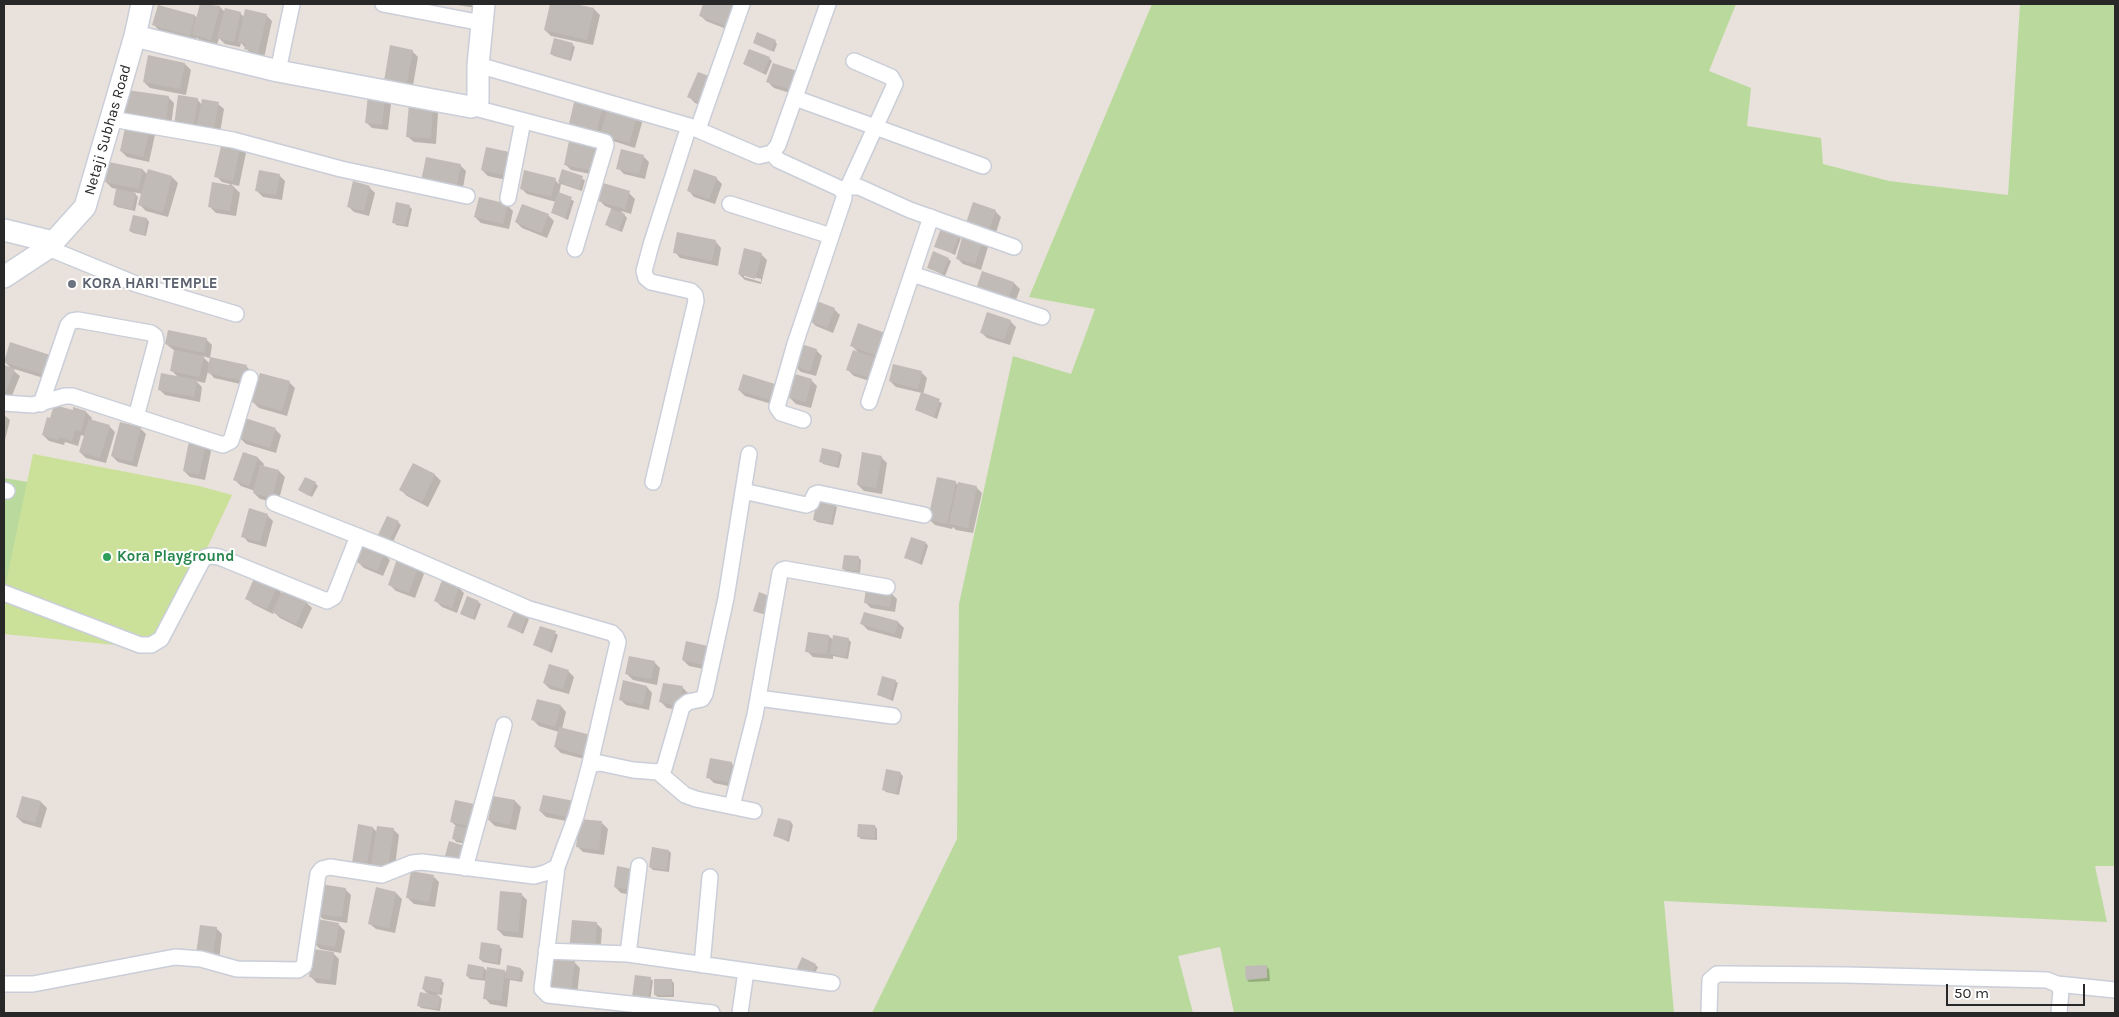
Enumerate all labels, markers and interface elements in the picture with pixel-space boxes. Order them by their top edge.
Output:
street label: Netaji Subhas Road [81,63,135,197]
place label: KORA HARI TEMPLE [82,275,218,293]
marker: KORA HARI TEMPLE [66,278,78,290]
place label: Kora Playground [117,548,234,566]
marker: Kora Playground [101,551,113,563]
scale bar [1949,974,2088,1006]
text: 50 m [1954,984,1989,1002]

